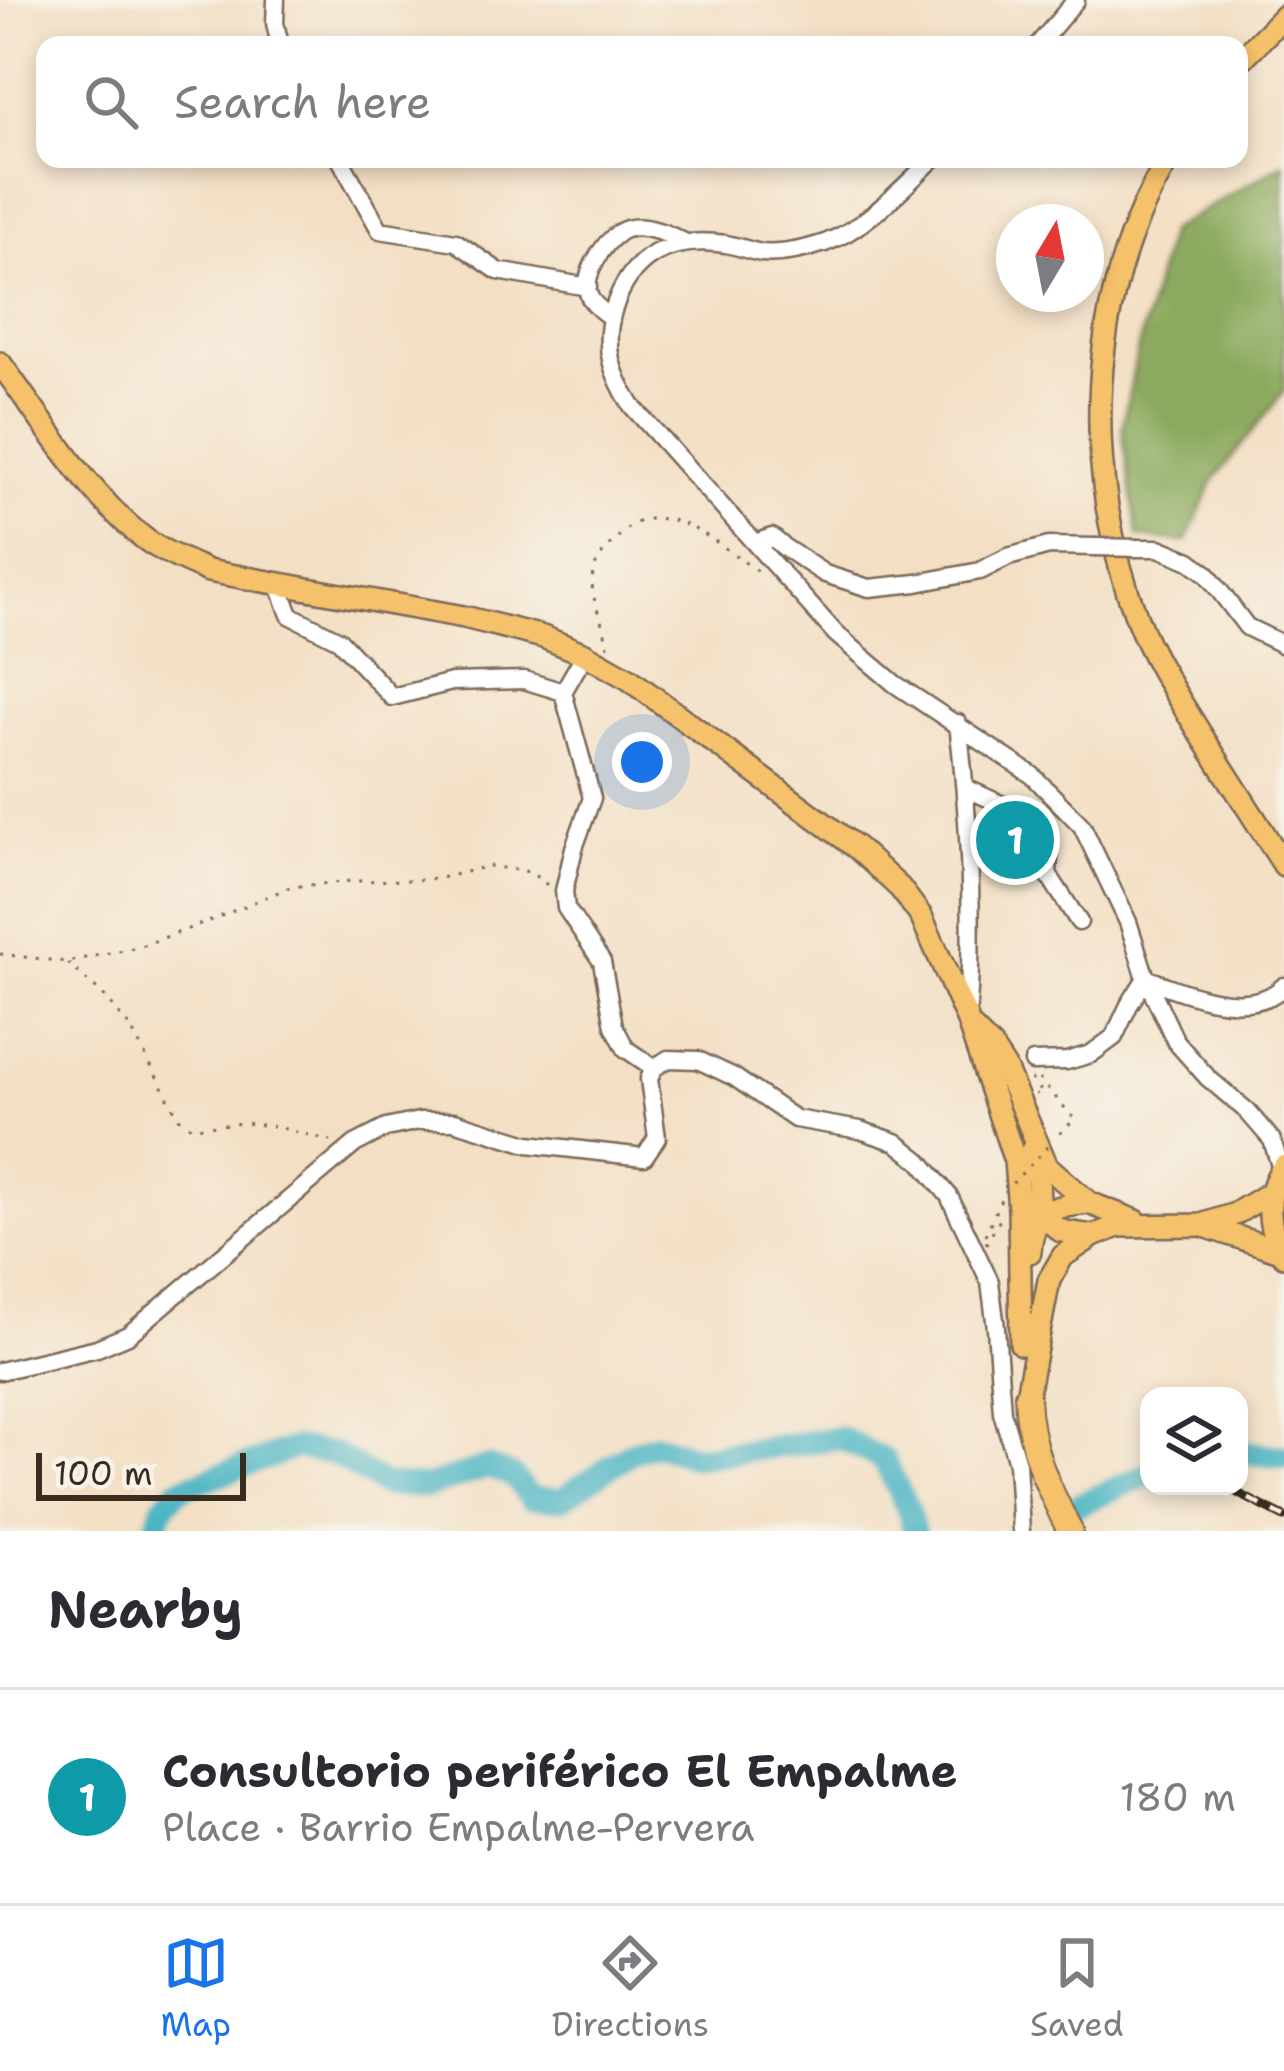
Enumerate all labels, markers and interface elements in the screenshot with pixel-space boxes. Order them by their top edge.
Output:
search box [36,36,1248,168]
icon: search [78,69,144,135]
text: Search here [174,72,431,132]
north arrow [996,204,1104,312]
your location [612,732,672,792]
pin: 1 [976,795,1054,885]
map controls [1140,1387,1248,1495]
button: layers [1140,1387,1248,1495]
scale bar [36,1447,246,1500]
text: 100 m [54,1451,153,1496]
text: Nearby [48,1575,243,1643]
text: Consultorio periférico El Empalme [162,1741,957,1801]
text: 1 [78,1771,96,1823]
text: 180 m [1120,1771,1236,1823]
text: Place · Barrio Empalme-Pervera [162,1801,755,1853]
tab: Map [160,1930,231,2047]
tab: Directions [552,1930,709,2047]
tab: Saved [1030,1930,1124,2047]

